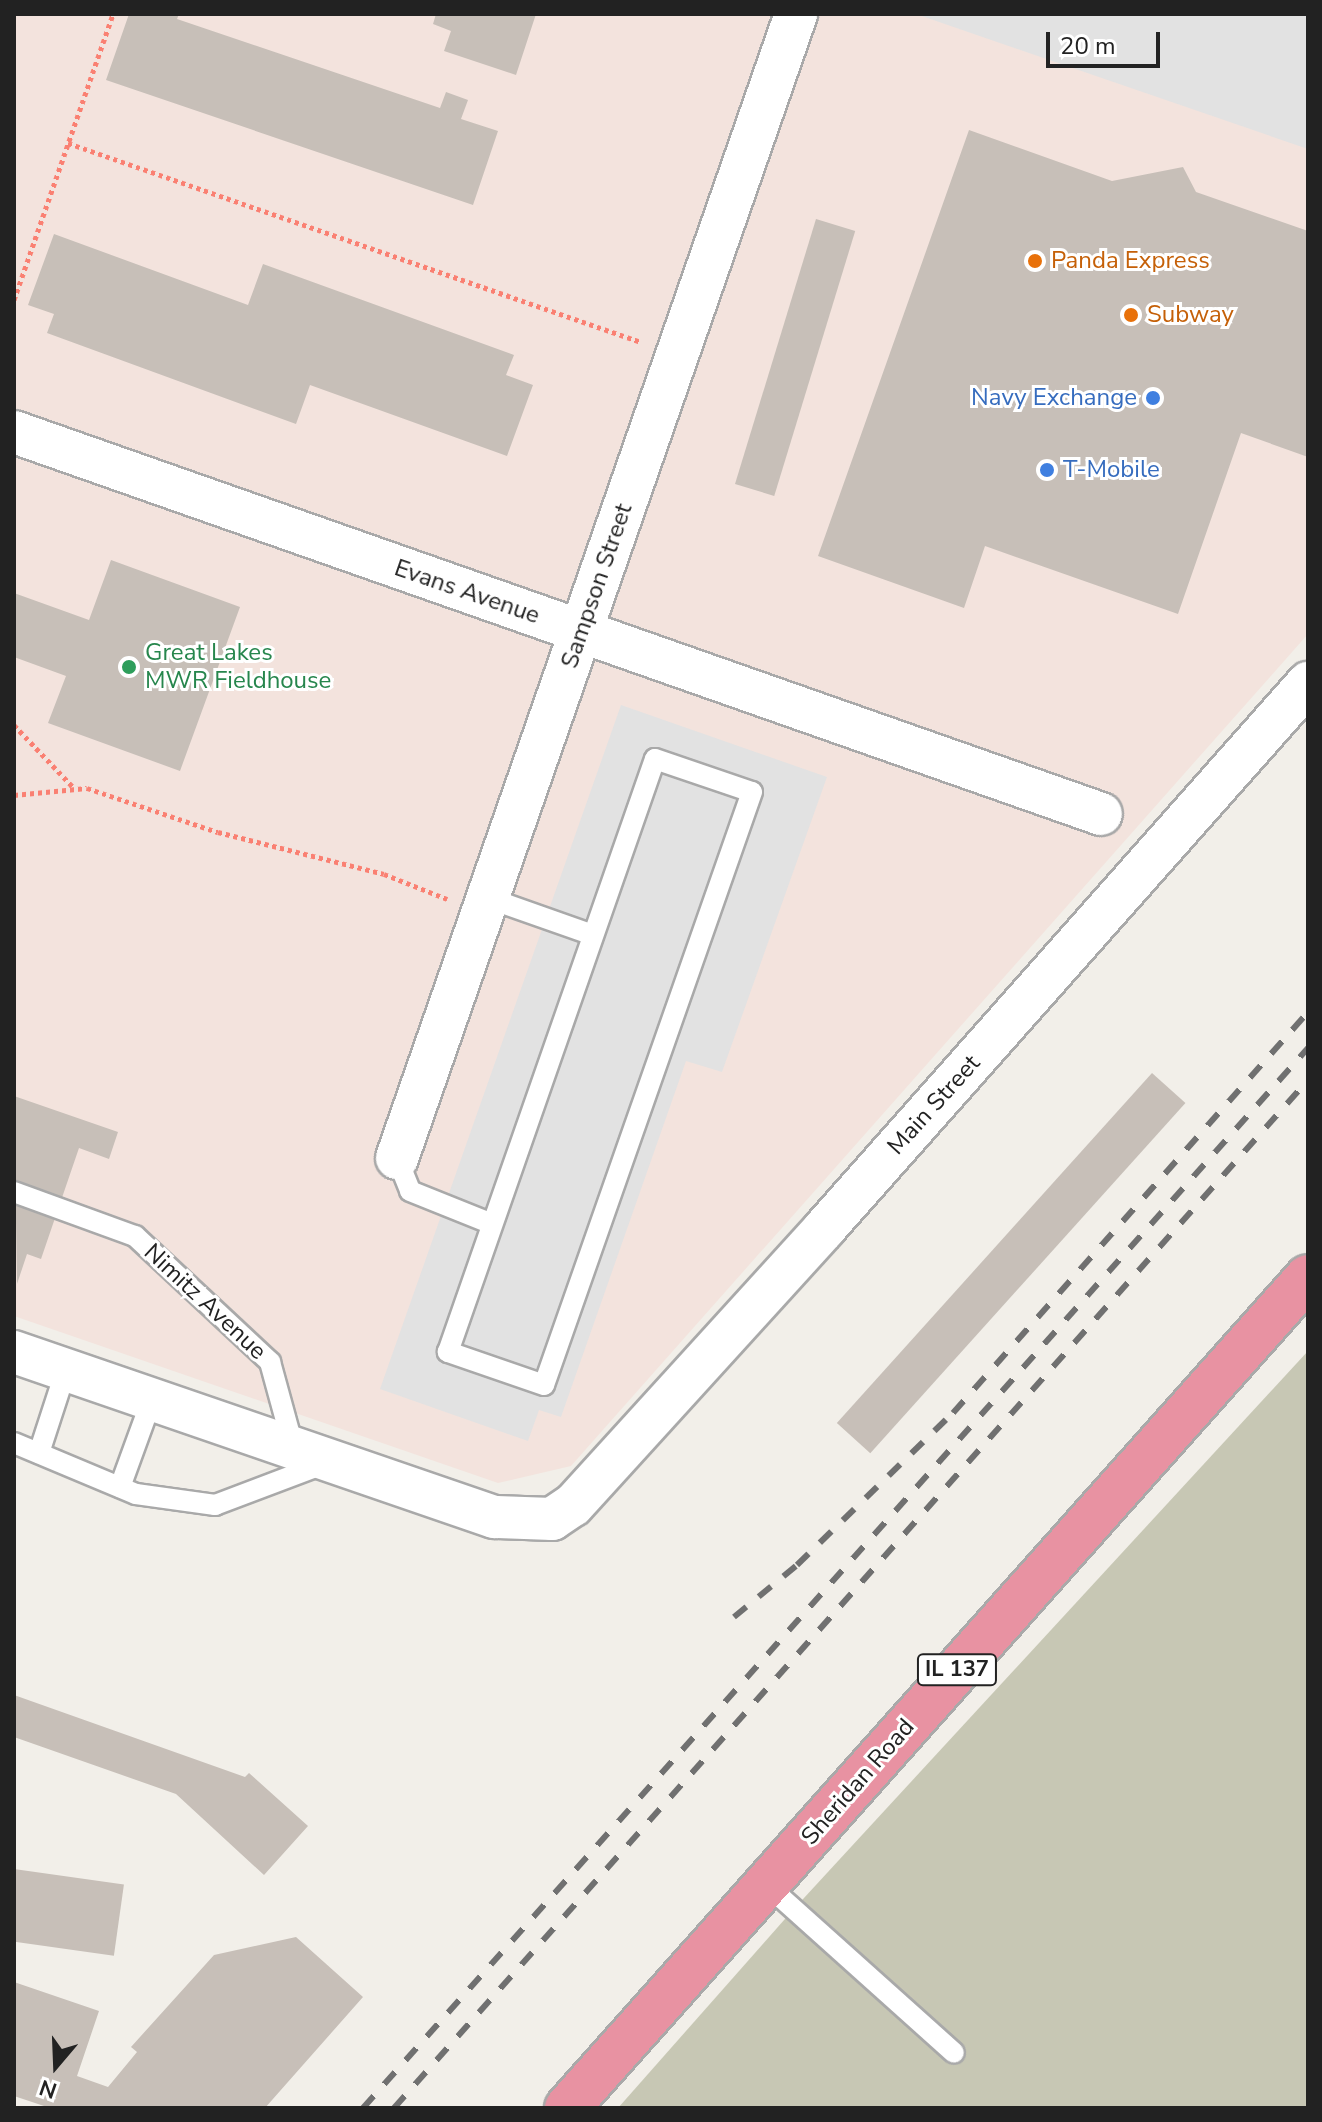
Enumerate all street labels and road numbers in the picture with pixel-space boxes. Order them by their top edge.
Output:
street label: Sampson Street [555,500,639,672]
street label: Evans Avenue [391,554,543,630]
street label: Main Street [882,1049,986,1161]
street label: Nimitz Avenue [138,1238,272,1366]
road number: IL 137 [915,1652,999,1688]
street label: Sheridan Road [795,1713,921,1851]

